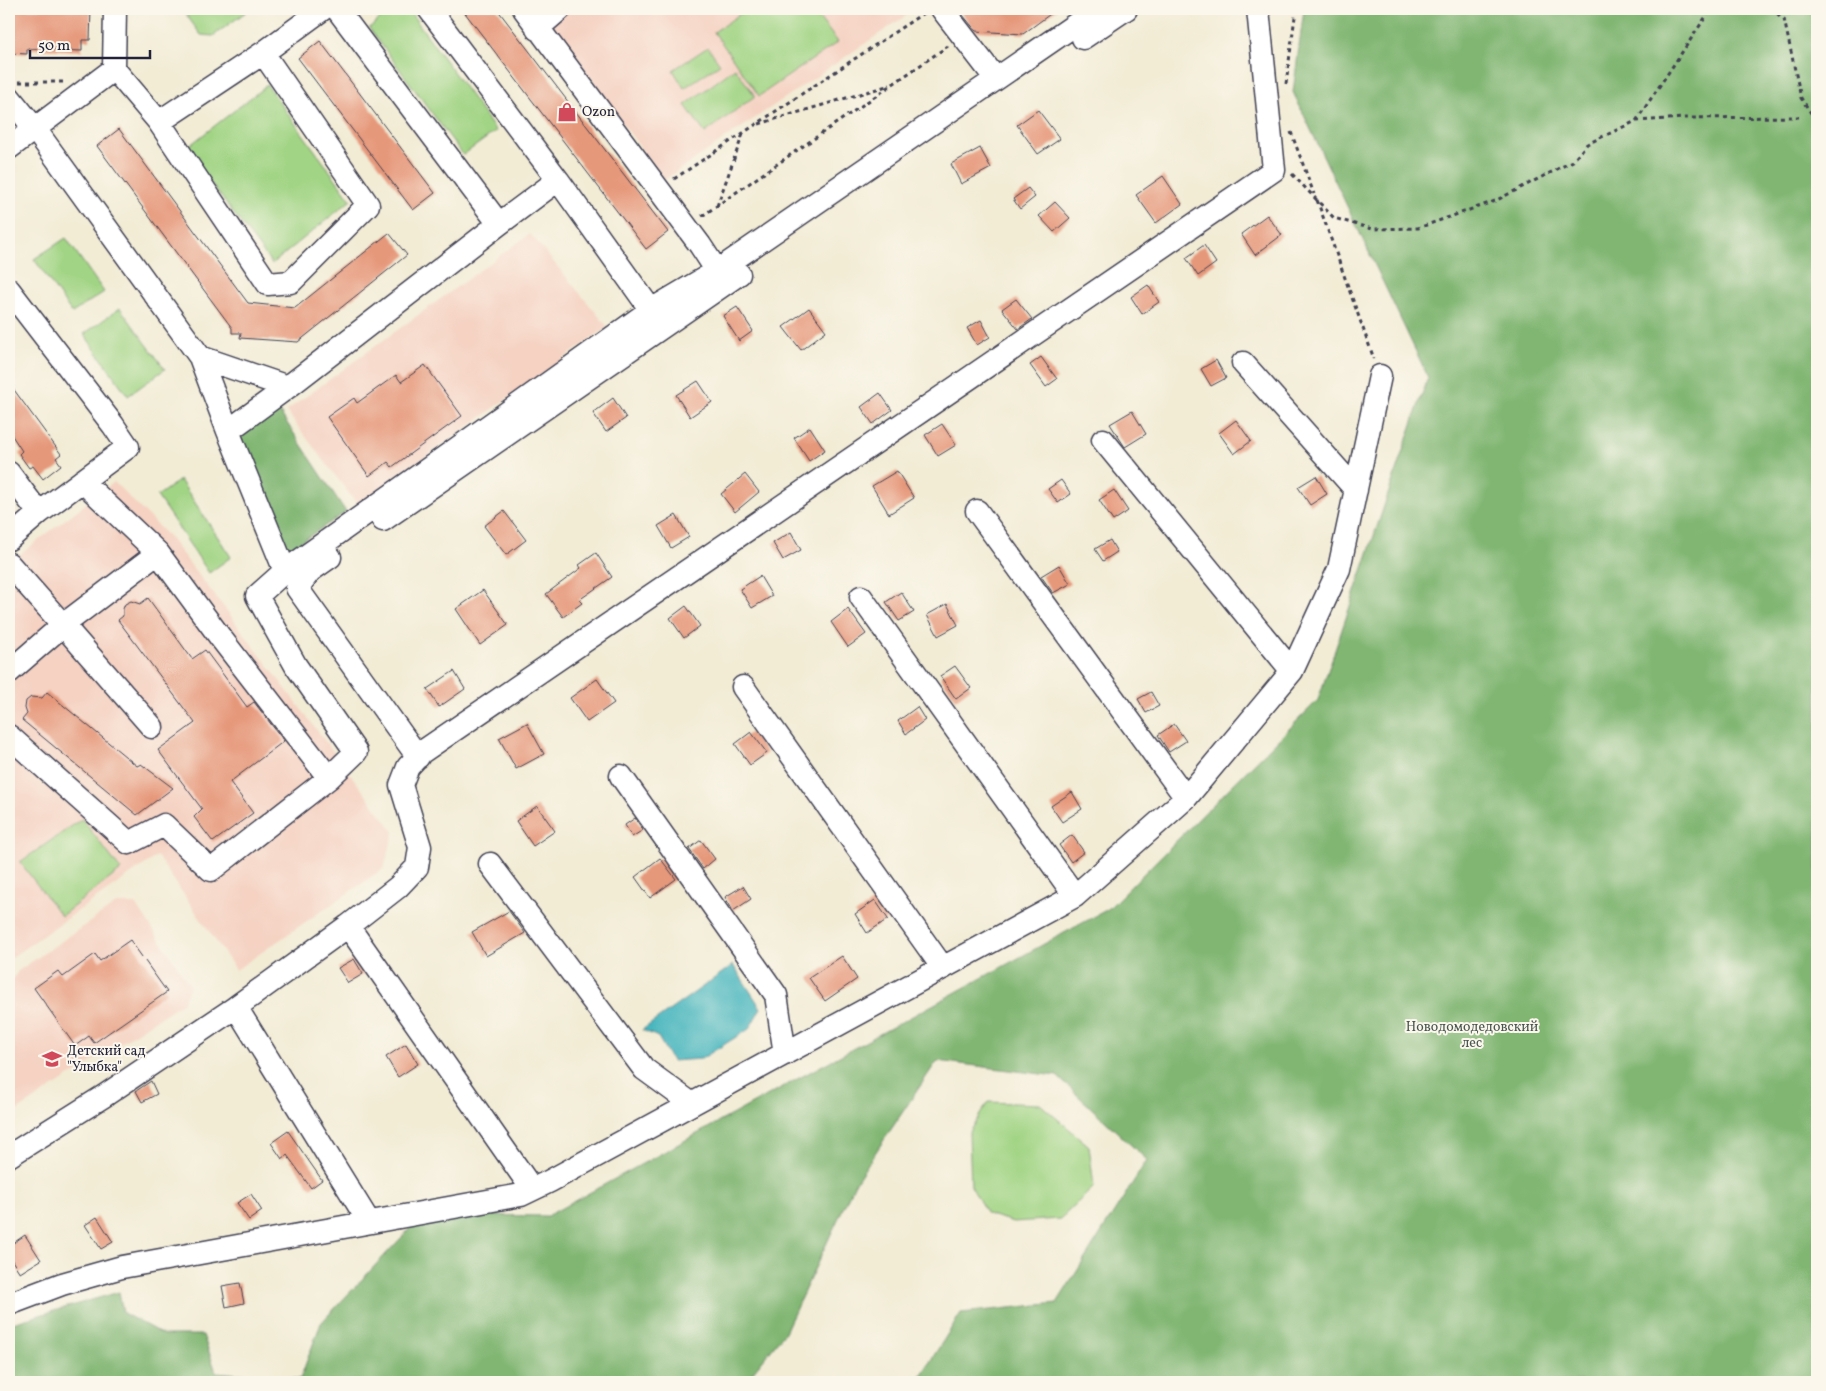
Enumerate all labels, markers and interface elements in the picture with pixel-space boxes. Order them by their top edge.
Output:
scale bar [30,28,150,60]
text: 50 m [38,36,70,57]
shop icon: Ozon [556,101,578,123]
place label: Ozon [582,103,615,122]
park label: Новодомодедовский лес [1406,1018,1539,1053]
place label: Детский сад "Улыбка" [67,1042,146,1077]
school or university icon: Детский сад "Улыбка" [41,1048,63,1070]

